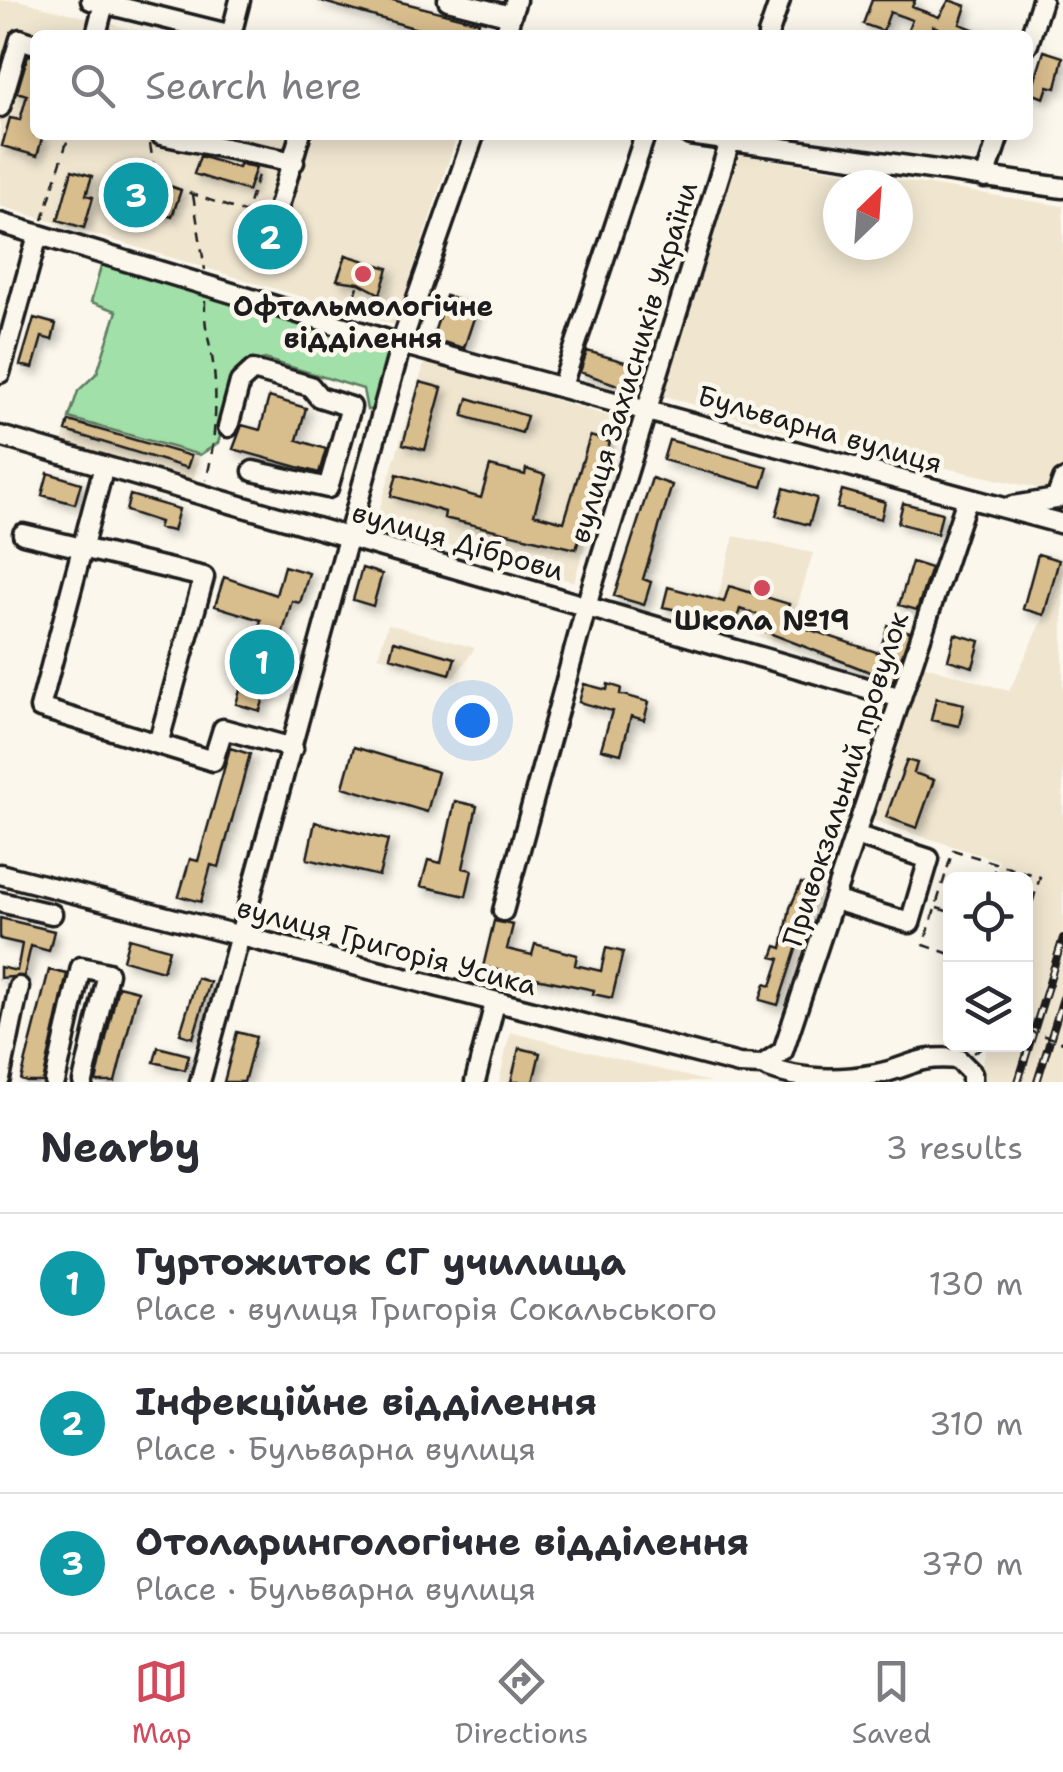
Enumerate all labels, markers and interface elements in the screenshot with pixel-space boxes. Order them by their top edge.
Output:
search box [30,30,1033,140]
icon: search [65,58,120,113]
text: Search here [145,60,362,111]
pin: 3 [104,158,168,232]
north arrow [823,170,913,260]
street label: вулиця Захисників України [560,177,706,547]
pin: 2 [238,200,302,274]
marker: Офтальмологічне відділення [352,263,374,285]
place label: Офтальмологічне відділення [233,287,493,357]
street label: Бульварна вулиця [693,376,947,482]
street label: вулиця Діброви [348,493,568,589]
marker: Школа №19 [751,577,773,599]
place label: Школа №19 [674,601,850,639]
street label: Привокзальний провулок [773,607,917,951]
pin: 1 [230,624,294,700]
your location [447,695,498,746]
map controls [943,872,1033,1052]
button: locate [943,872,1033,962]
street label: вулиця Григорія Усика [233,888,541,1004]
button: layers [943,962,1033,1052]
text: Nearby [40,1119,200,1175]
text: 3 results [886,1126,1023,1169]
text: Гуртожиток СГ училища [135,1236,626,1287]
text: 1 [65,1262,80,1305]
text: 130 m [928,1262,1023,1305]
text: Place · вулиця Григорія Сокальського [135,1287,717,1330]
text: Інфекційне відділення [135,1376,597,1427]
text: 2 [61,1402,84,1445]
text: 310 m [929,1402,1023,1445]
text: Place · Бульварна вулиця [135,1427,536,1470]
text: Отоларингологічне відділення [135,1516,749,1567]
text: 3 [61,1542,84,1585]
text: 370 m [921,1542,1023,1585]
text: Place · Бульварна вулиця [135,1567,536,1610]
tab: Map [132,1654,192,1752]
tab: Directions [455,1654,588,1752]
tab: Saved [852,1654,931,1752]

